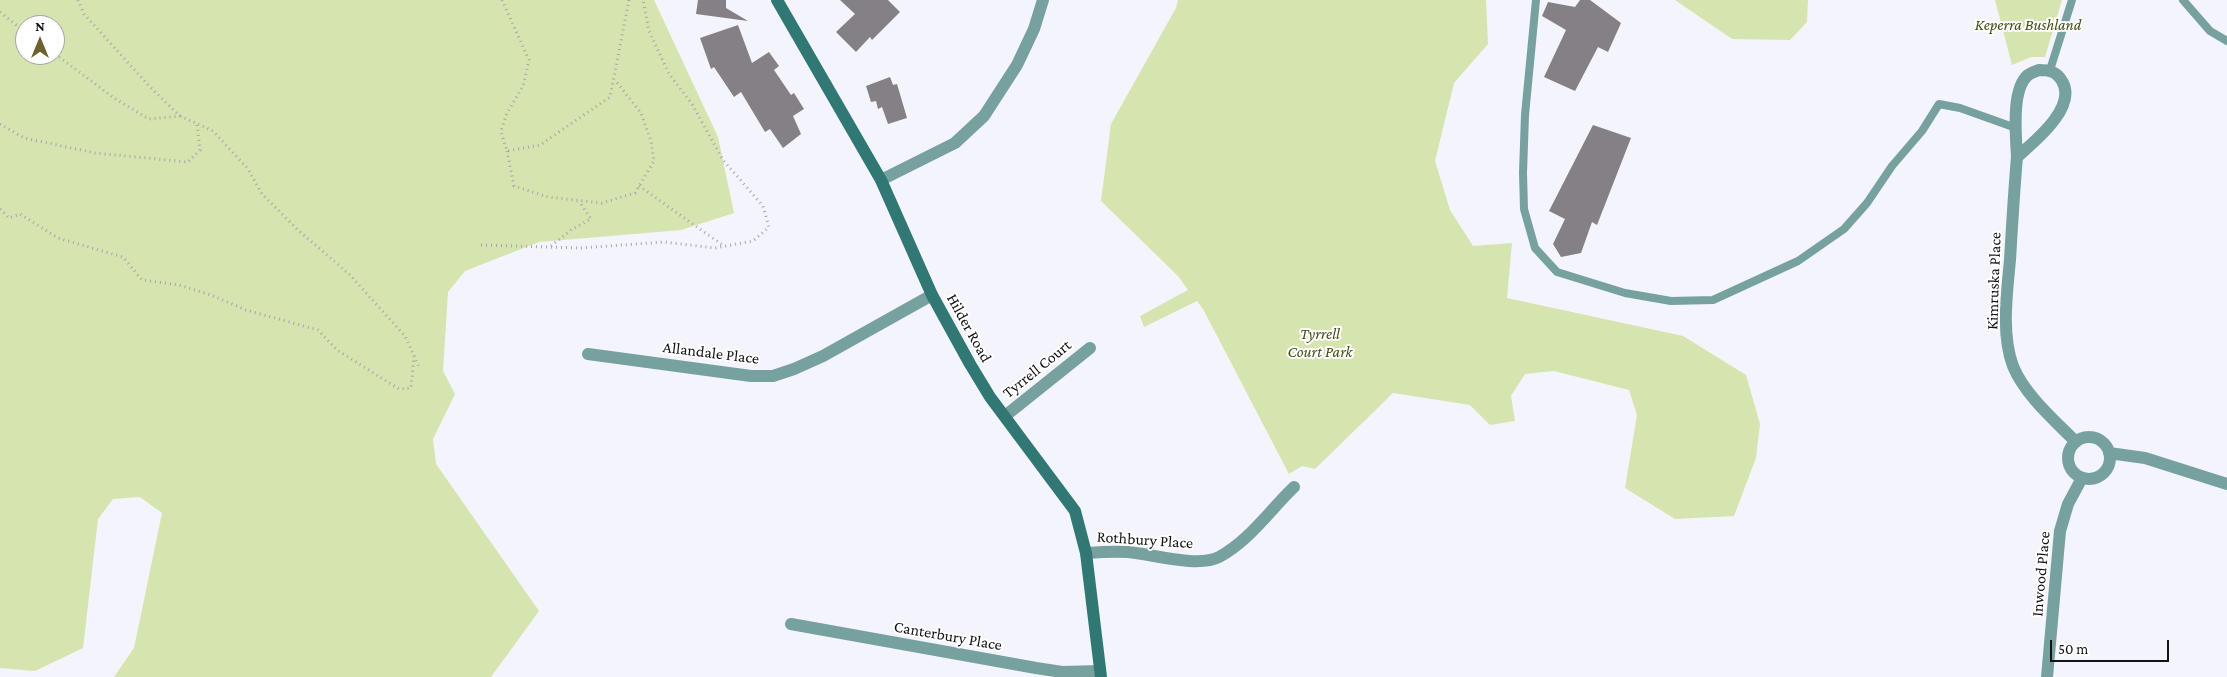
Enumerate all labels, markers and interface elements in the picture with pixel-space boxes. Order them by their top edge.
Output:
north arrow [15,15,65,65]
park label: Keperra Bushland [1975,15,2081,35]
text: N [35,18,45,34]
street label: Kimruska Place [1983,232,2005,330]
street label: Hilder Road [942,290,996,366]
park label: Tyrrell Court Park [1287,324,1353,362]
street label: Tyrrell Court [999,336,1075,402]
street label: Allandale Place [662,338,760,368]
street label: Rothbury Place [1096,527,1194,553]
street label: Inwood Place [2028,531,2054,617]
street label: Canterbury Place [893,617,1003,655]
scale bar [2052,630,2171,662]
text: 50 m [2058,641,2088,657]

